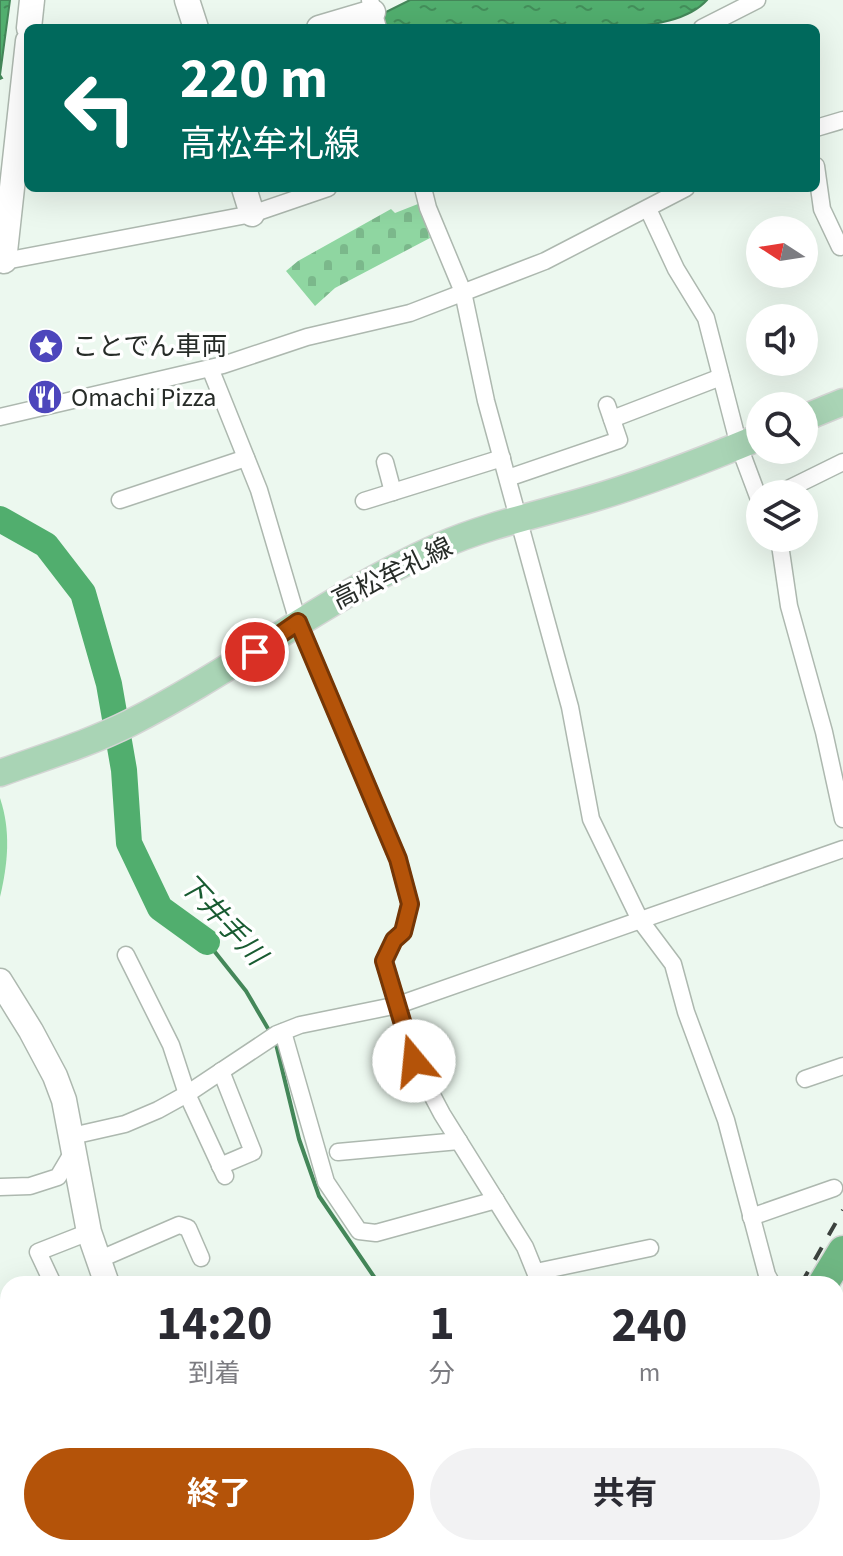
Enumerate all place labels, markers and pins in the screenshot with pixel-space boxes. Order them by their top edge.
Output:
place icon: ことでん車両 [27,327,65,365]
place label: ことでん車両 [72,328,227,365]
restaurant icon: Omachi Pizza [26,378,64,416]
place label: Omachi Pizza [71,379,216,416]
pin [221,618,289,686]

